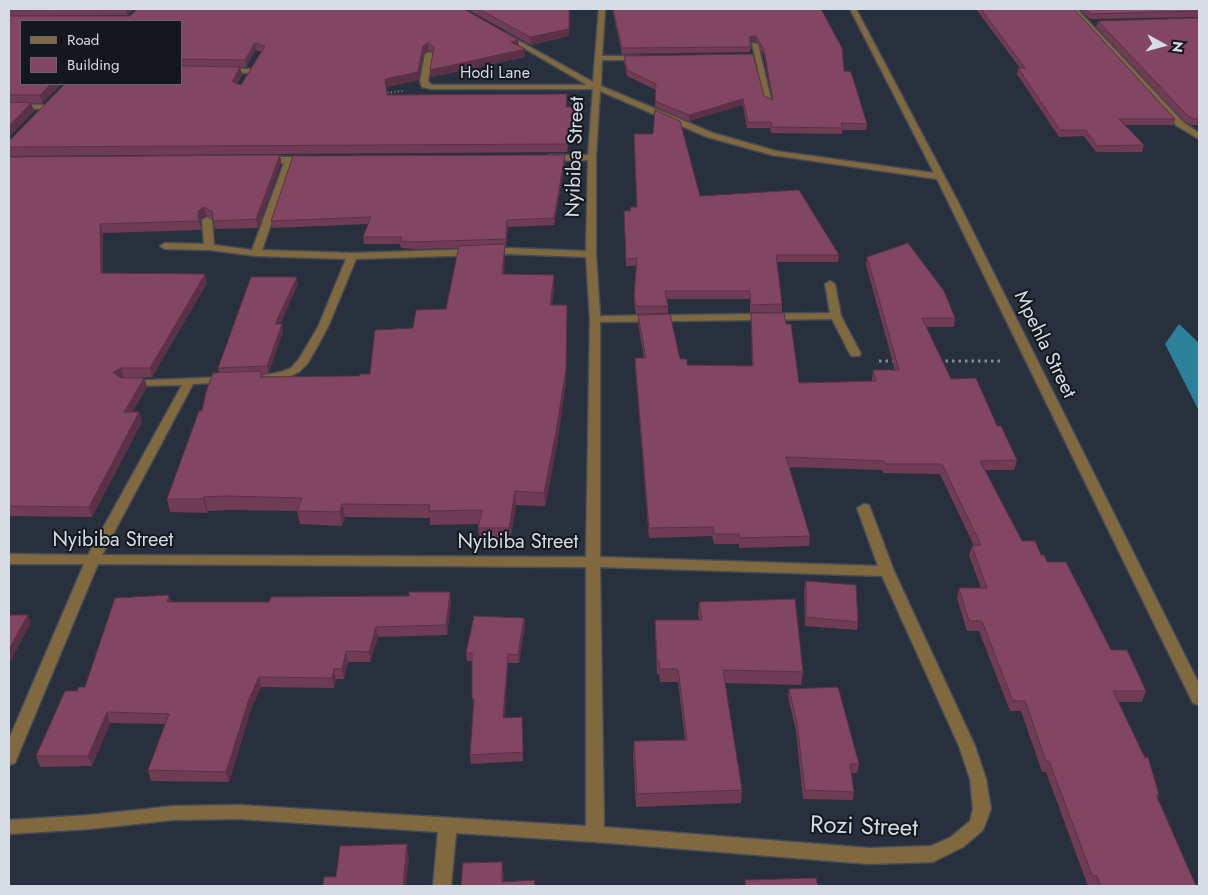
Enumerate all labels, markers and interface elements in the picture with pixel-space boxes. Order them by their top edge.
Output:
legend [20,20,182,85]
north arrow [1138,20,1188,70]
text: Road [67,29,99,51]
text: N [1167,40,1188,54]
text: Building [67,54,119,76]
street label: Hodi Lane [460,64,530,84]
street label: Nyibiba Street [562,96,590,218]
street label: Mpehla Street [1008,287,1080,403]
street label: Nyibiba Street [53,529,173,553]
street label: Nyibiba Street [458,531,578,555]
street label: Rozi Street [810,812,918,844]

